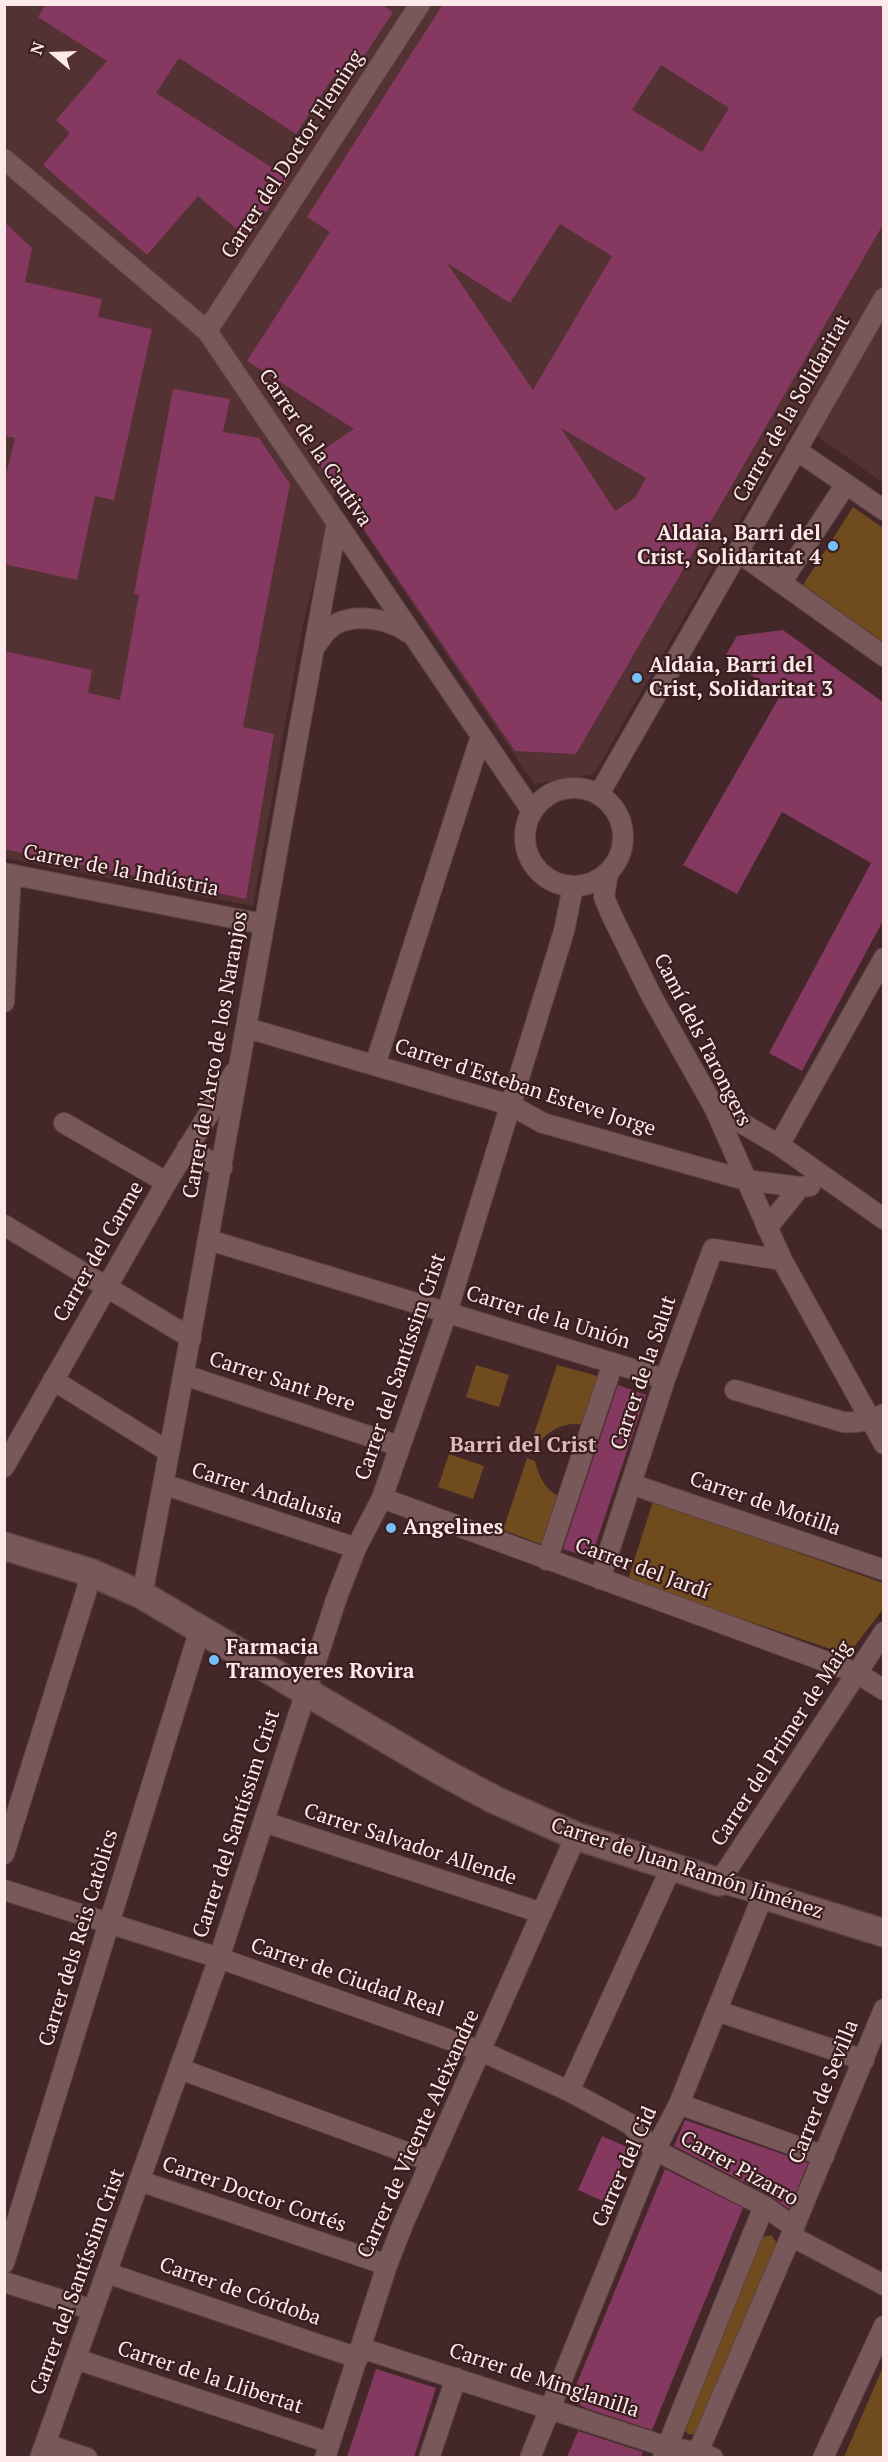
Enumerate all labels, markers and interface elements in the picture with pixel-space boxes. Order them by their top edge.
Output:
north arrow [24,24,84,84]
text: N [25,39,49,57]
street label: Carrer del Doctor Fleming [216,46,370,264]
street label: Carrer de la Solidaritat [728,311,856,507]
street label: Carrer de la Cautiva [253,364,377,532]
place label: Aldaia, Barri del Crist, Solidaritat 4 [637,521,821,571]
marker: Aldaia, Barri del Crist, Solidaritat 4 [826,539,840,553]
place label: Aldaia, Barri del Crist, Solidaritat 3 [649,653,833,703]
marker: Aldaia, Barri del Crist, Solidaritat 3 [630,671,644,685]
street label: Carrer de la Indústria [21,840,221,902]
street label: Carrer de l'Arco de los Naranjos [178,909,254,1201]
street label: Camí dels Tarongers [648,949,756,1131]
street label: Carrer d'Esteban Esteve Jorge [391,1034,659,1142]
street label: Carrer del Carme [48,1177,150,1327]
street label: Carrer del Santíssim Crist [350,1250,452,1484]
street label: Carrer de la Unión [463,1281,633,1355]
street label: Carrer de la Salut [606,1293,682,1453]
street label: Carrer Sant Pere [206,1346,358,1418]
district label: Barri del Crist [450,1433,596,1459]
street label: Carrer Andalusia [188,1458,346,1530]
street label: Carrer de Motilla [686,1466,844,1542]
place label: Angelines [403,1515,503,1541]
marker: Angelines [384,1521,398,1535]
street label: Carrer del Jardí [571,1533,713,1605]
place label: Farmacia Tramoyeres Rovira [226,1635,415,1685]
street label: Carrer del Primer de Maig [706,1637,858,1851]
marker: Farmacia Tramoyeres Rovira [207,1653,221,1667]
street label: Carrer del Santíssim Crist [188,1707,286,1941]
street label: Carrer Salvador Allende [300,1799,520,1891]
street label: Carrer de Juan Ramón Jiménez [547,1813,827,1925]
street label: Carrer dels Reis Catòlics [34,1826,124,2050]
street label: Carrer de Ciudad Real [247,1933,447,2023]
street label: Carrer de Vicente Aleixandre [353,2006,485,2262]
street label: Carrer de Sevilla [784,2016,864,2168]
street label: Carrer del Cid [587,2103,663,2231]
street label: Carrer Pizarro [675,2126,803,2212]
street label: Carrer Doctor Cortés [159,2152,349,2238]
street label: Carrer del Santíssim Crist [25,2166,131,2398]
street label: Carrer de Córdoba [156,2253,324,2331]
street label: Carrer de la Llibertat [114,2336,306,2420]
street label: Carrer de Minglanilla [446,2338,642,2424]

